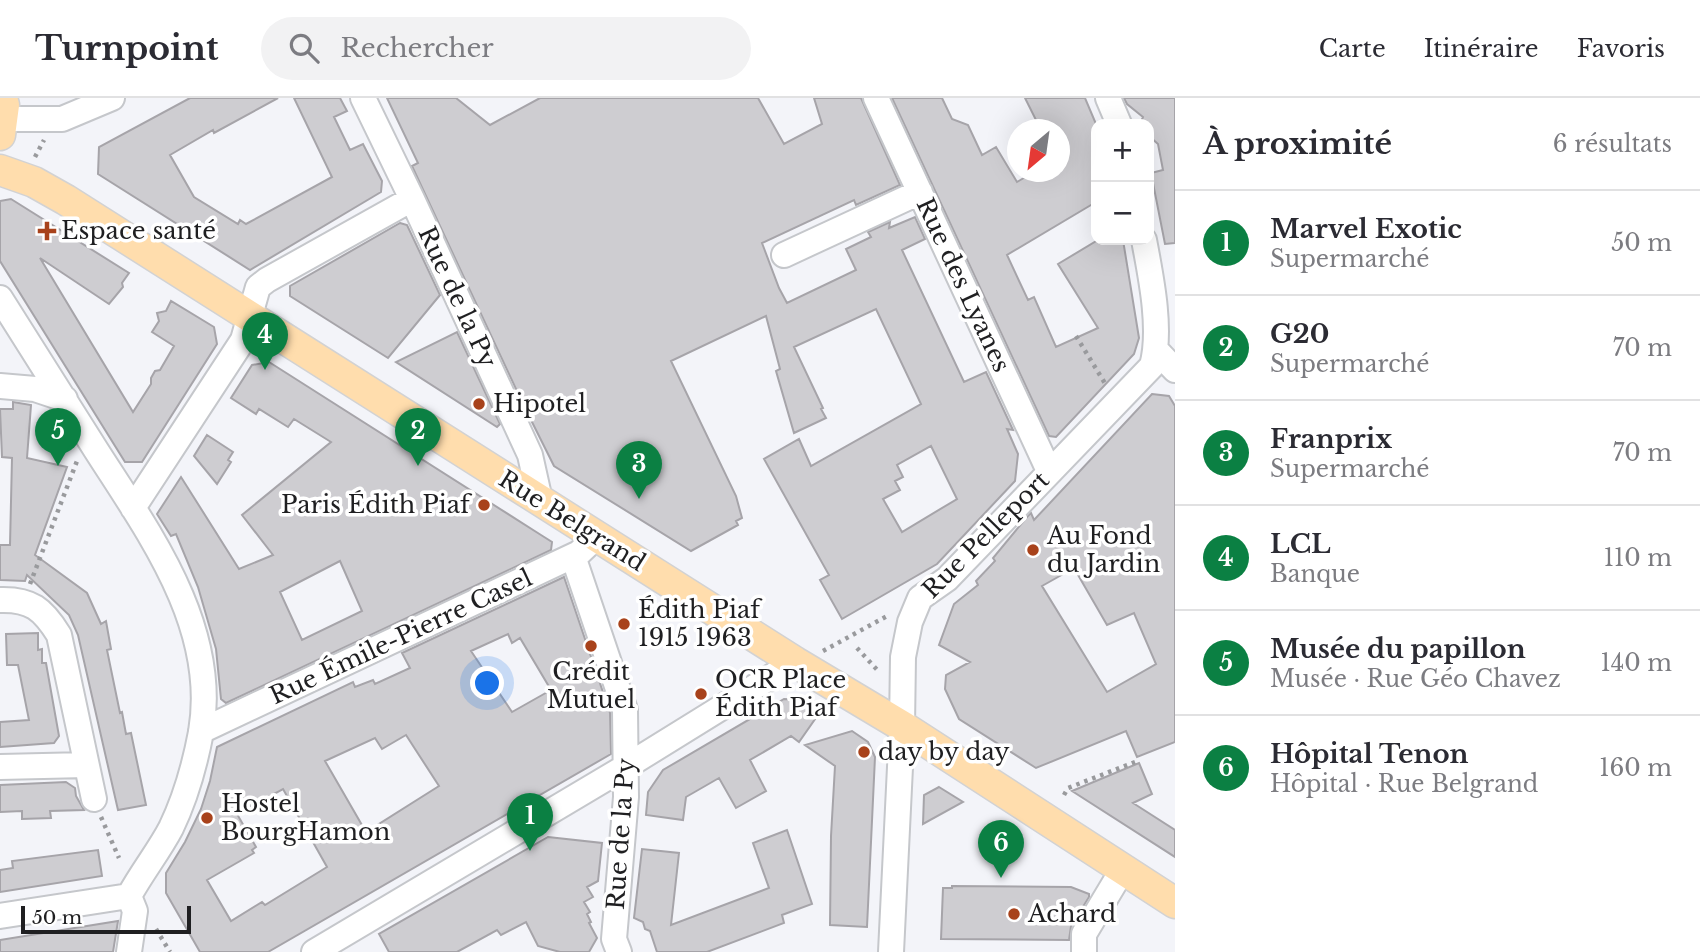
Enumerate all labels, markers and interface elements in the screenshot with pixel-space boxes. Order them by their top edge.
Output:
search box [261,17,751,80]
text: Turnpoint [35,28,219,69]
icon: search [285,29,323,67]
text: Rechercher [341,32,494,64]
text: Carte [1319,34,1386,63]
text: Itinéraire [1424,34,1539,63]
text: Favoris [1577,34,1665,63]
north arrow [1007,119,1070,182]
map controls [1091,119,1154,245]
button: + [1091,119,1154,182]
text: À proximité [1203,125,1392,162]
text: 6 résultats [1553,130,1672,158]
button: − [1091,182,1154,245]
street label: Rue des Lyanes [910,193,1016,376]
text: Marvel Exotic [1270,213,1462,245]
place label: Espace santé [61,216,216,245]
street label: Rue de la Py [412,222,503,372]
marker: Espace santé [39,223,55,239]
text: 1 [1221,229,1231,257]
text: 50 m [1611,229,1672,257]
text: Supermarché [1270,245,1429,273]
pin: 4 [242,312,288,370]
text: G20 [1270,318,1329,350]
text: 2 [1219,334,1233,362]
text: 70 m [1613,334,1672,362]
text: Supermarché [1270,350,1429,378]
place label: Hipotel [493,389,586,418]
marker: Hipotel [471,396,487,412]
pin: 5 [35,408,81,466]
pin: 2 [395,408,441,466]
text: Franprix [1270,423,1392,455]
text: 3 [1219,439,1233,467]
text: 70 m [1613,439,1672,467]
pin: 3 [616,441,662,499]
text: Supermarché [1270,455,1429,483]
street label: Rue Belgrand [494,464,651,577]
street label: Rue Pelleport [916,465,1055,604]
place label: Paris Édith Piaf [281,490,473,519]
marker: Paris Édith Piaf [476,497,492,513]
place label: Au Fond du Jardin [1046,521,1160,578]
text: LCL [1270,528,1331,560]
marker: Au Fond du Jardin [1025,542,1041,558]
text: 4 [1218,544,1234,572]
text: 110 m [1604,544,1672,572]
text: Banque [1270,560,1360,588]
street label: Rue Émile-Pierre Casel [265,563,537,710]
place label: Édith Piaf 1915 1963 [638,595,763,652]
marker: Édith Piaf 1915 1963 [616,616,632,632]
text: Musée du papillon [1270,633,1526,665]
marker: Crédit Mutuel [583,638,599,654]
text: 5 [1219,649,1233,677]
text: 140 m [1601,649,1672,677]
place label: Crédit Mutuel [547,657,635,714]
place label: OCR Place Édith Piaf [715,665,846,722]
text: Musée · Rue Géo Chavez [1270,665,1561,693]
your location [470,666,504,700]
marker: OCR Place Édith Piaf [693,686,709,702]
place label: day by day [878,737,1010,766]
text: Hôpital Tenon [1270,738,1468,770]
marker: day by day [856,744,872,760]
text: 6 [1218,754,1234,782]
text: 160 m [1599,754,1672,782]
street label: Rue de la Py [601,756,640,911]
text: Hôpital · Rue Belgrand [1270,770,1538,798]
place label: Hostel BourgHamon [221,789,390,846]
pin: 1 [507,793,553,851]
marker: Hostel BourgHamon [199,810,215,826]
pin: 6 [978,820,1024,878]
place label: Achard [1027,899,1116,928]
scale bar [21,903,191,935]
text: 50 m [32,906,82,929]
marker: Achard [1006,906,1022,922]

